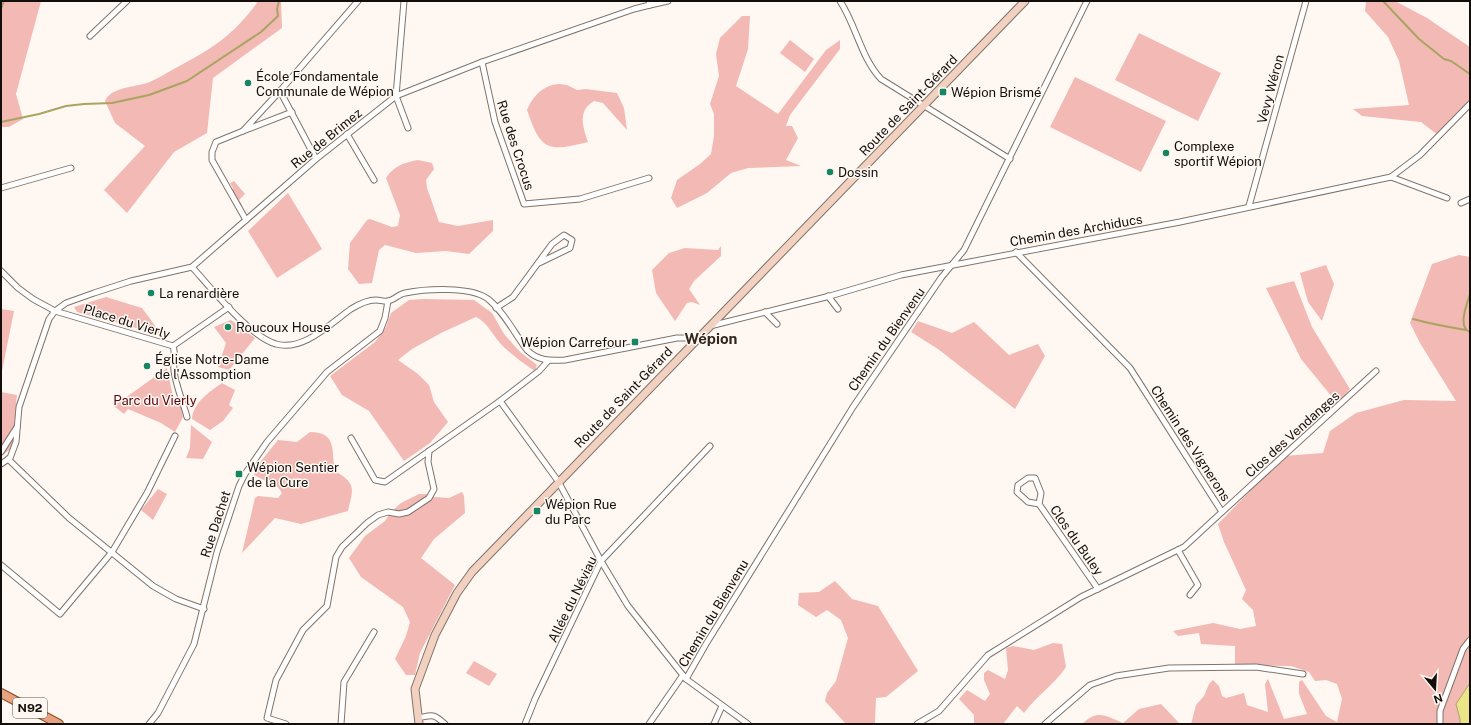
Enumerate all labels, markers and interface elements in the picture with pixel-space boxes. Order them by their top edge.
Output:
street label: Route de Saint-Gérard [856,52,960,159]
street label: Vevy Wéron [1254,53,1287,125]
place label: École Fondamentale Communale de Wépion [256,68,394,99]
marker: École Fondamentale Communale de Wépion [243,78,253,88]
place label: Wépion Brismé [951,85,1041,100]
marker: Wépion Brismé [938,87,948,97]
street label: Rue des Crocus [494,98,537,192]
street label: Rue de Brimez [288,105,365,171]
place label: Complexe sportif Wépion [1174,139,1262,169]
marker: Complexe sportif Wépion [1161,148,1171,158]
place label: Dossin [838,165,878,180]
marker: Dossin [825,167,835,177]
street label: Chemin des Archiducs [1009,211,1144,250]
street label: Chemin du Bienvenu [845,285,928,394]
place label: La renardière [159,286,239,301]
marker: La renardière [146,288,156,298]
street label: Place du Vierly [82,301,172,342]
place label: Roucoux House [236,320,331,335]
marker: Roucoux House [223,322,233,332]
district label: Wépion [685,330,738,347]
place label: Wépion Carrefour [521,335,627,350]
marker: Wépion Carrefour [630,337,640,347]
street label: Route de Saint-Gérard [571,344,675,451]
place label: Église Notre-Dame de l'Assomption [155,351,269,382]
marker: Église Notre-Dame de l'Assomption [142,361,152,371]
street label: Chemin des Vignerons [1148,383,1234,504]
street label: Clos des Vendanges [1242,388,1342,480]
park label: Parc du Vierly [113,393,197,408]
place label: Wépion Sentier de la Cure [247,460,339,490]
marker: Wépion Sentier de la Cure [234,469,244,479]
street label: Rue Dachet [198,489,233,560]
place label: Wépion Rue du Parc [545,497,617,527]
street label: Clos du Buley [1047,502,1106,578]
marker: Wépion Rue du Parc [532,506,542,516]
street label: Allée du Néviau [545,554,600,645]
street label: Chemin du Bienvenu [675,557,751,670]
north arrow [1415,669,1455,709]
text: N [1432,691,1444,706]
road number: N92 [13,698,47,718]

